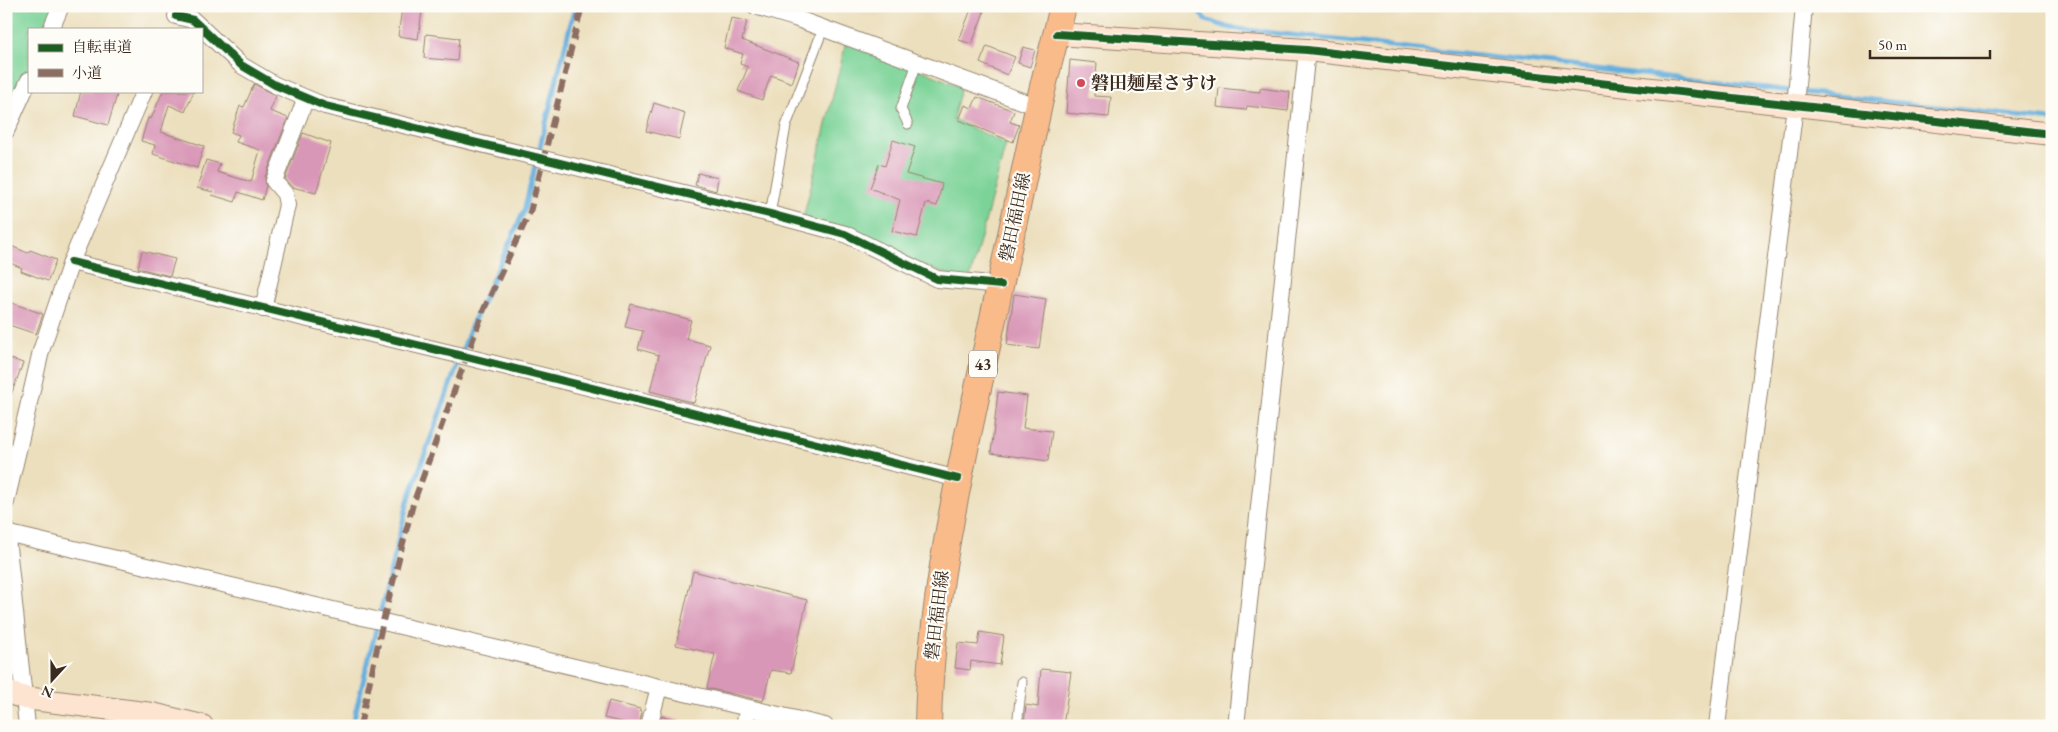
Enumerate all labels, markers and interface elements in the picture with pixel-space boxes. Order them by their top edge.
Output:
legend [28,28,202,92]
scale bar [1870,28,1990,60]
text: 50 m [1878,35,1907,54]
text: 自転車道 [72,37,132,56]
text: 小道 [72,63,102,82]
place label: 磐田麺屋さすけ [1091,71,1217,94]
marker: 磐田麺屋さすけ [1075,77,1087,89]
street label: 磐田福田線 [994,170,1035,263]
road number: 43 [969,350,997,378]
street label: 磐田福田線 [920,569,953,661]
north arrow [28,654,78,704]
text: N [38,681,56,703]

